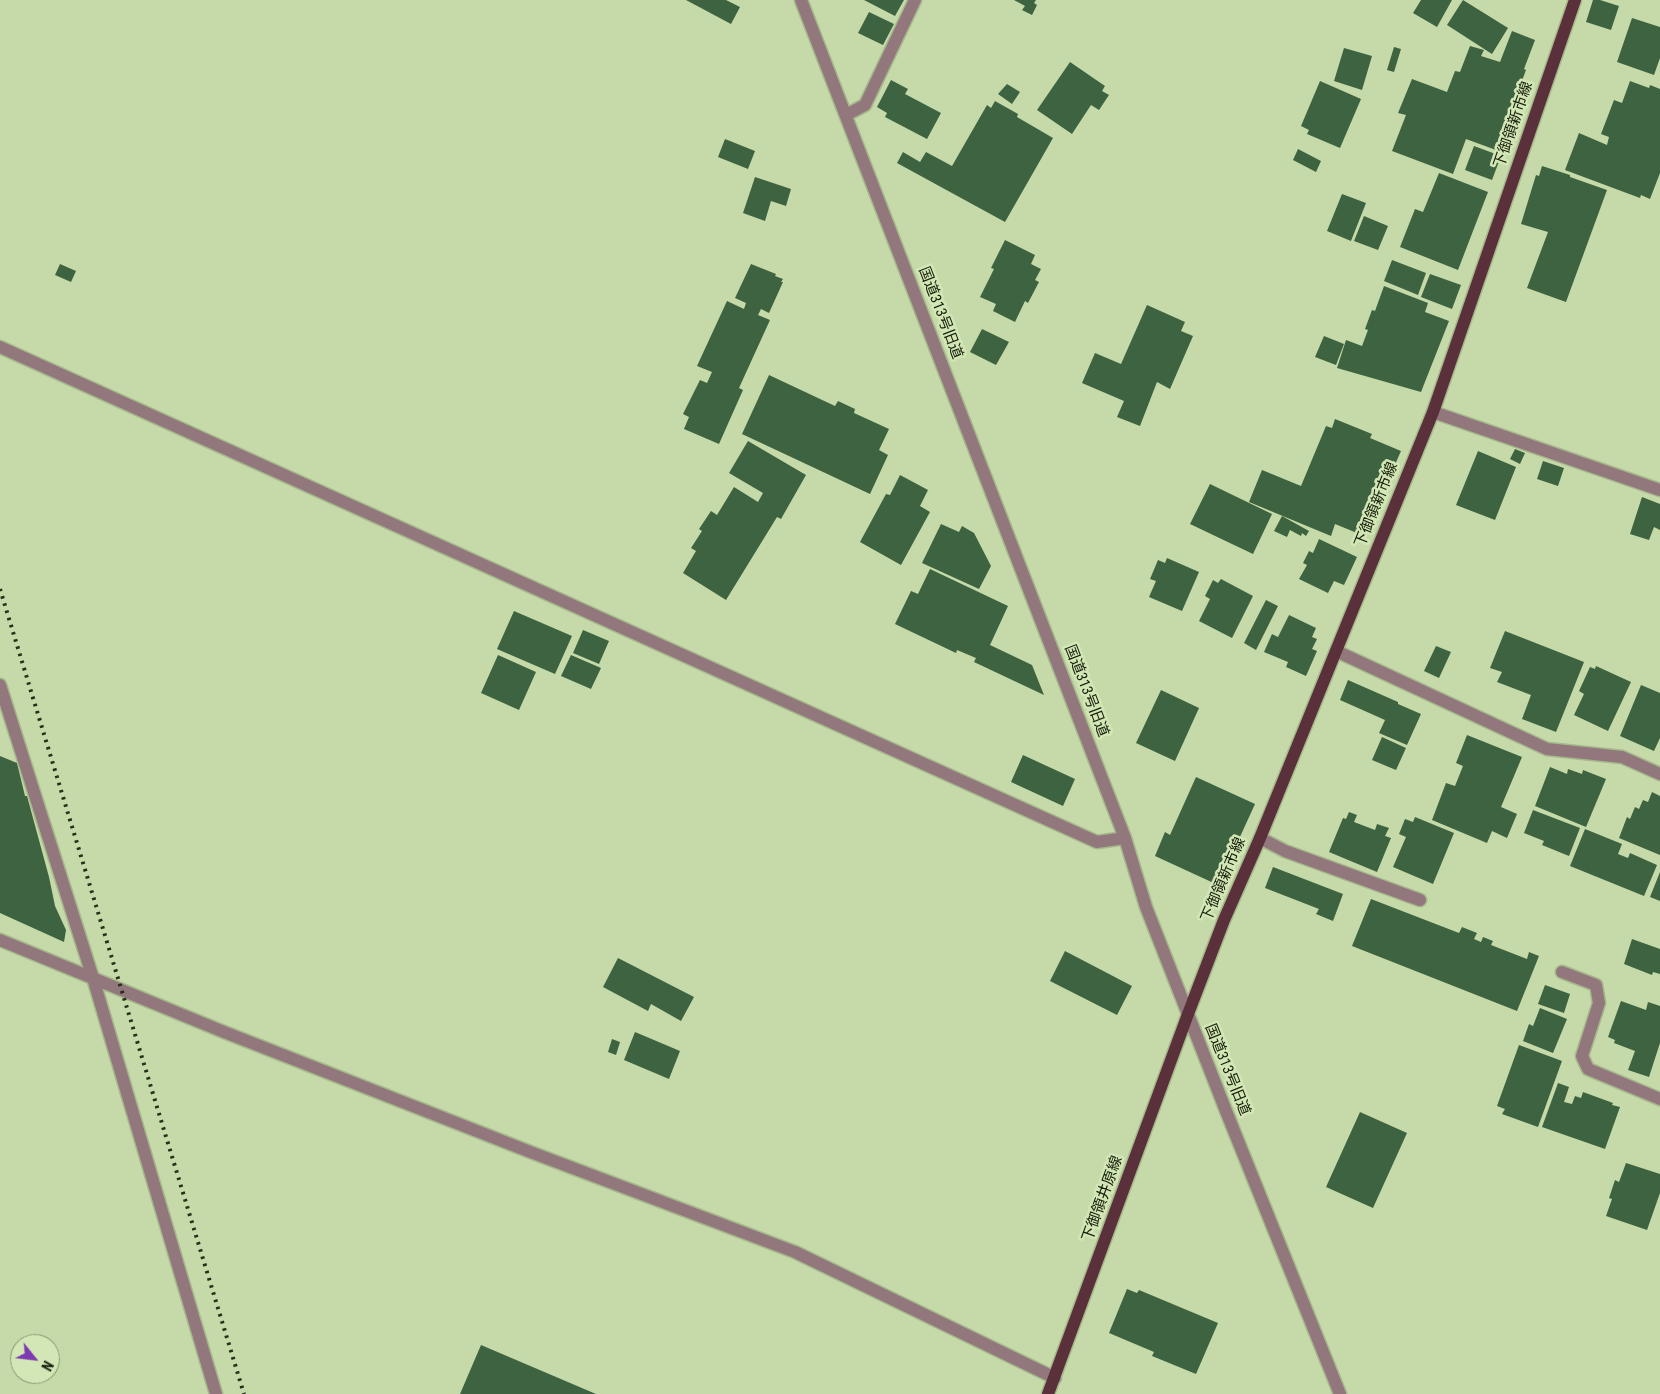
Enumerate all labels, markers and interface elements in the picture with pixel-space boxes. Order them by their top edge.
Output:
street label: 下御領新市線 [1491,80,1537,170]
street label: 国道313号旧道 [914,264,966,362]
street label: 下御領新市線 [1352,460,1402,550]
street label: 国道313号旧道 [1060,642,1112,740]
street label: 下御領新市線 [1198,835,1250,925]
street label: 国道313号旧道 [1200,1022,1254,1118]
street label: 下御領井原線 [1079,1154,1127,1244]
north arrow [10,1334,60,1384]
text: N [38,1358,56,1373]

